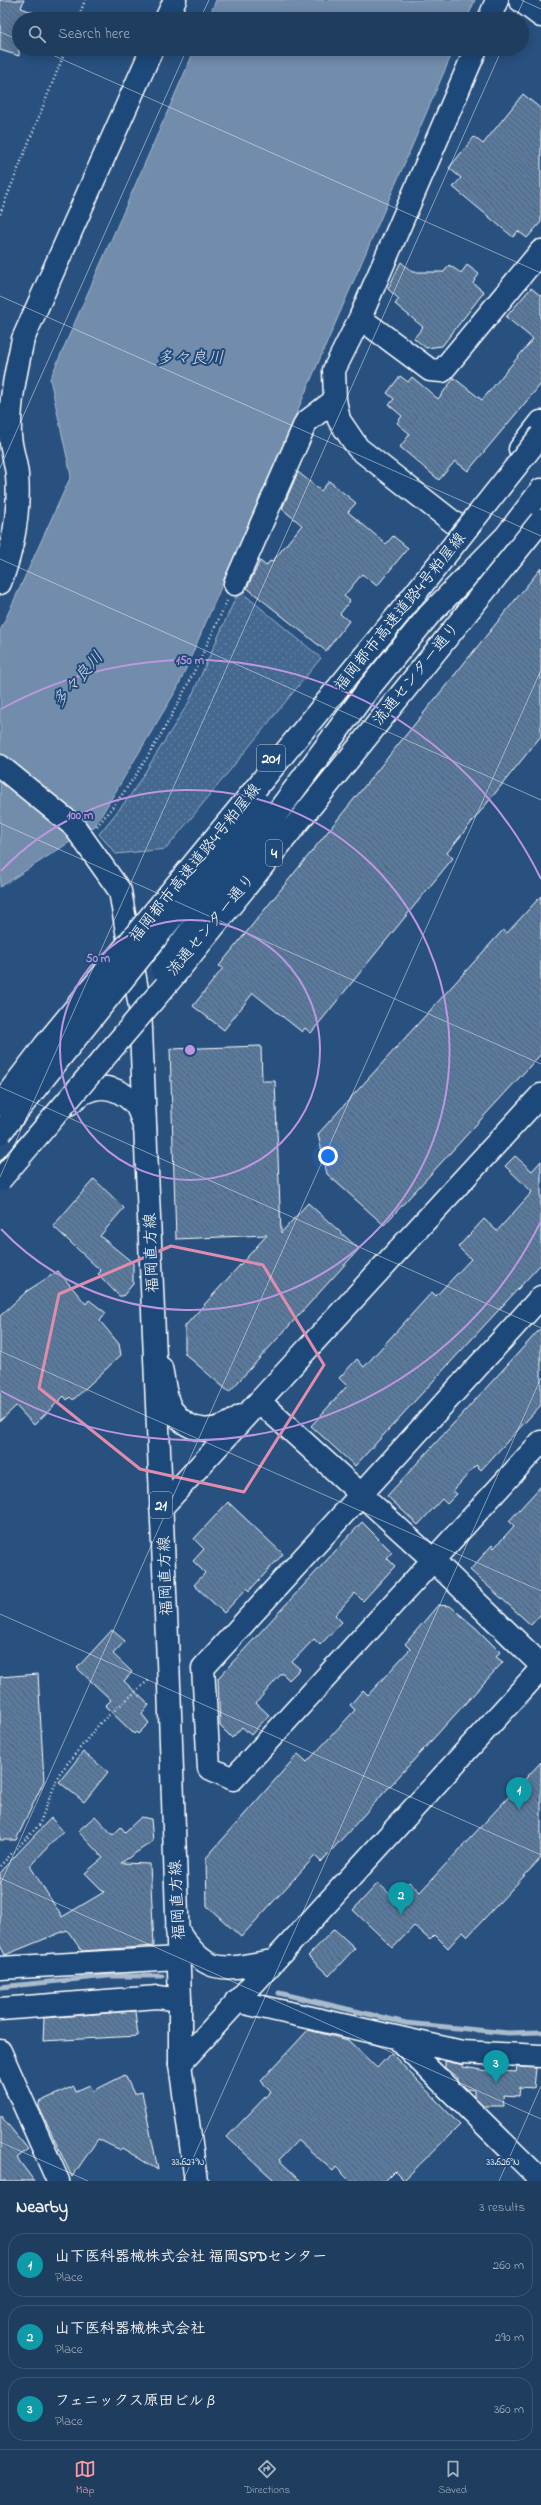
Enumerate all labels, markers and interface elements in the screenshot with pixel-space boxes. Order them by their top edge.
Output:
search box [12,12,529,56]
icon: search [26,23,48,45]
text: Search here [58,23,130,45]
water label: 多々良川 [156,346,224,371]
street label: 福岡都市高速道路4号粕屋線 [329,528,472,697]
street label: 流通センター通り [367,617,466,731]
water label: 多々良川 [46,646,110,714]
text: 150 m [176,652,205,670]
road number: 201 [257,745,285,771]
street label: 福岡都市高速道路4号粕屋線 [124,779,267,948]
text: 100 m [67,807,94,825]
road number: 4 [266,840,282,866]
street label: 流通センター通り [161,869,262,982]
text: 50 m [86,950,111,968]
centre of rings [183,1043,197,1057]
your location [318,1146,338,1166]
street label: 福岡直方線 [139,1213,165,1293]
road number: 21 [150,1492,172,1518]
street label: 福岡直方線 [153,1536,179,1616]
pin: 1 [506,1777,532,1810]
street label: 福岡直方線 [164,1859,192,1940]
pin: 2 [388,1882,414,1915]
pin: 3 [483,2050,509,2083]
text: 33.627°N [171,2155,205,2170]
text: 33.626°N [486,2155,520,2170]
text: Nearby [16,2195,68,2220]
text: 3 results [479,2198,525,2217]
text: 山下医科器械株式会社 福岡SPDセンター [55,2246,327,2268]
text: 1 [28,2256,32,2275]
text: 260 m [493,2256,524,2275]
text: Place [55,2268,83,2287]
text: 山下医科器械株式会社 [55,2318,205,2340]
text: 2 [27,2328,33,2347]
text: 290 m [495,2328,524,2347]
text: Place [55,2340,83,2359]
text: フェニックス原田ビルβ [55,2390,219,2412]
text: 3 [27,2400,33,2419]
text: 360 m [494,2400,524,2419]
text: Place [55,2412,83,2431]
tab: Map [74,2458,96,2498]
tab: Directions [244,2458,290,2498]
tab: Saved [438,2458,467,2498]

